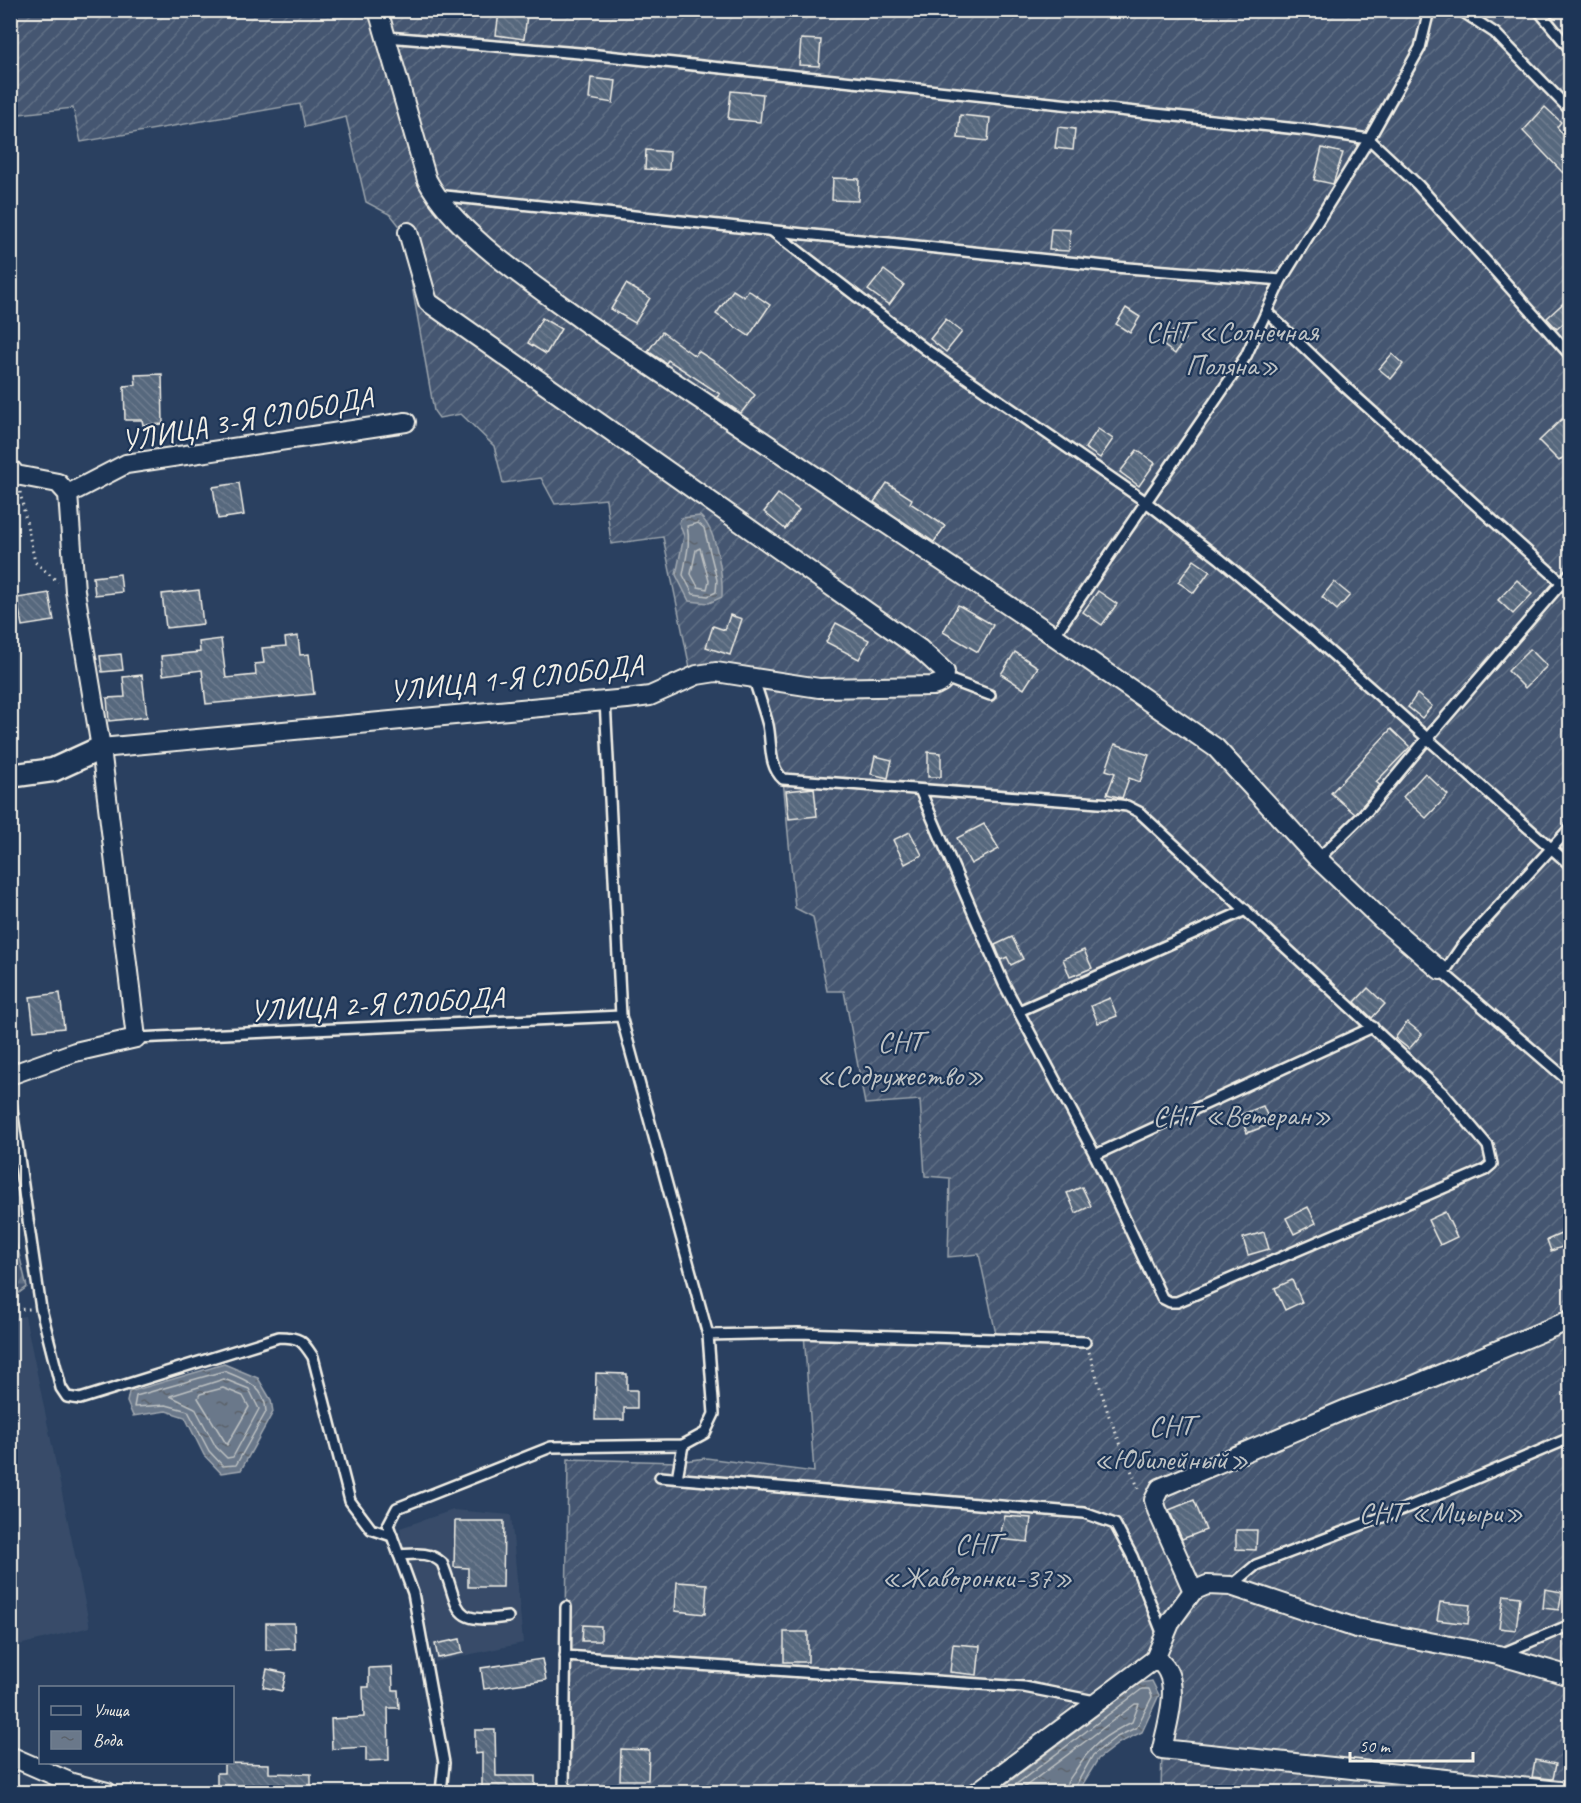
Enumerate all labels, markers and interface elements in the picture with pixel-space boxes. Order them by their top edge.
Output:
park label: СНТ «Солнечная Поляна» [1145,312,1320,384]
street label: УЛИЦА 3-Я СЛОБОДА [118,378,378,460]
street label: УЛИЦА 1-Я СЛОБОДА [387,646,646,710]
street label: УЛИЦА 2-Я СЛОБОДА [249,978,507,1030]
park label: СНТ «Содружество» [816,1022,984,1094]
park label: СНТ «Ветеран» [1152,1096,1332,1134]
park label: СНТ «Юбилейный» [1093,1406,1249,1478]
park label: СНТ «Мцыри» [1358,1493,1524,1531]
park label: СНТ «Жаворонки-37» [881,1524,1073,1596]
legend [39,1686,234,1764]
text: Улица [93,1699,130,1721]
scale bar [1350,1725,1473,1763]
text: Вода [93,1729,124,1751]
text: 50 m [1359,1735,1392,1757]

